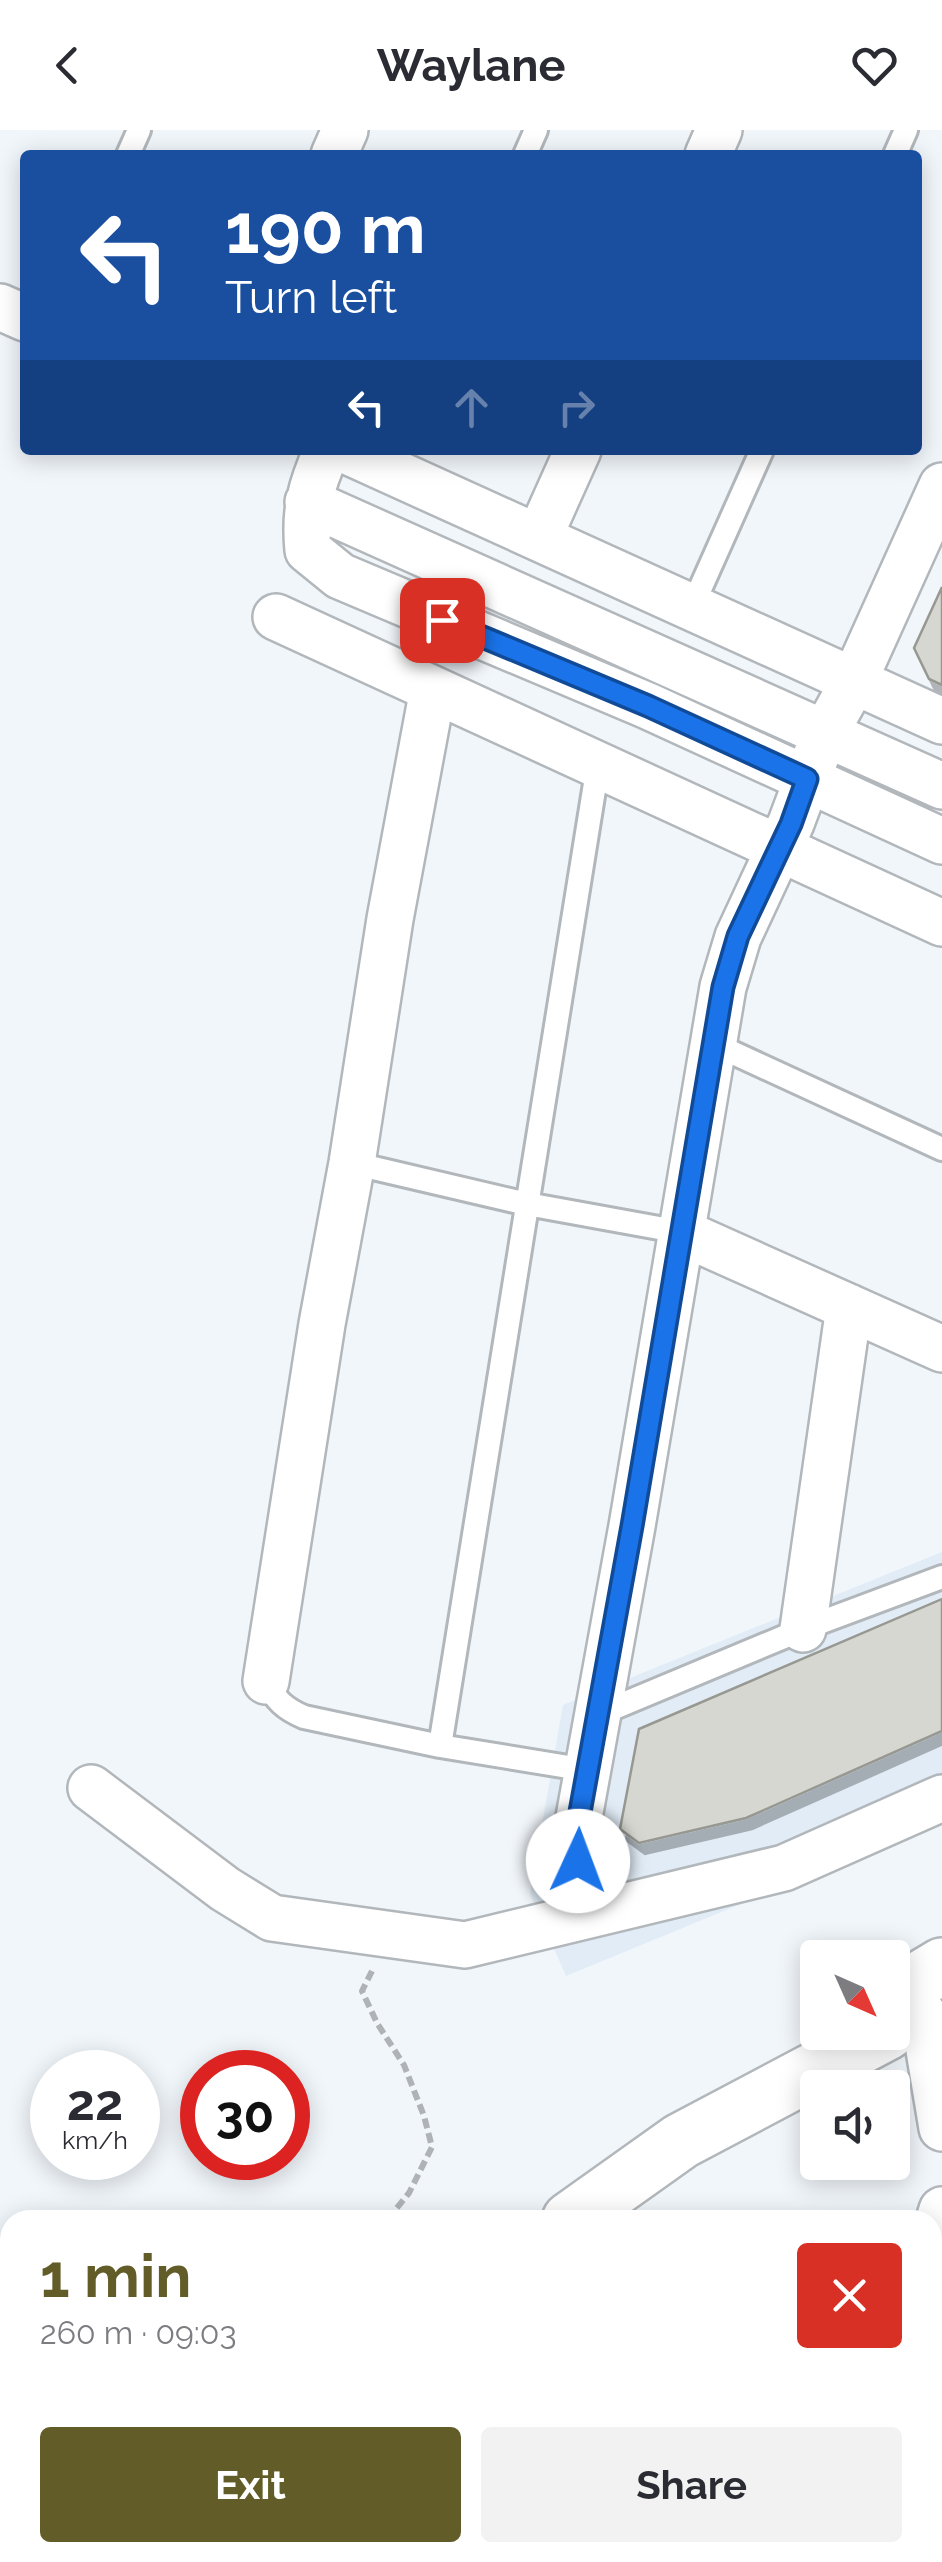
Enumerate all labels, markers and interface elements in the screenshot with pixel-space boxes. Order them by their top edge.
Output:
icon: back [40,38,95,93]
icon: heart [847,38,902,93]
text: Waylane [377,39,565,92]
text: 190 m [225,187,426,269]
icon: left [60,190,190,320]
text: Turn left [225,271,397,324]
icon: left [339,380,394,435]
icon: ahead [444,380,499,435]
icon: right [549,380,604,435]
pin [400,578,485,663]
icon: arrive [415,593,470,648]
position arrow [526,1809,630,1913]
north arrow [800,1940,910,2050]
map controls [800,1940,910,2180]
speed limit sign: 30 [180,2050,310,2180]
button: sound [800,2070,910,2180]
text: 22 [67,2073,123,2132]
text: km/h [62,2125,128,2155]
text: 1 min [40,2241,191,2311]
button: close [797,2243,902,2348]
text: 260 m · 09:03 [40,2314,237,2351]
button: Exit [40,2427,461,2542]
button: Share [481,2427,902,2542]

